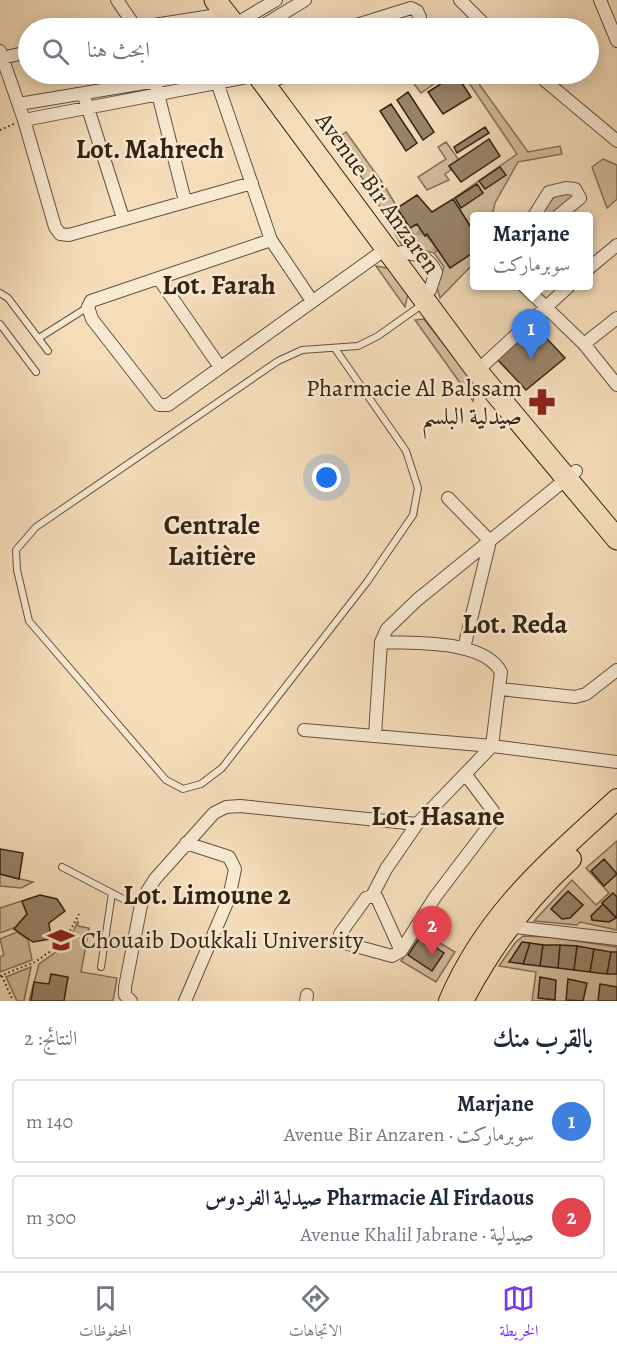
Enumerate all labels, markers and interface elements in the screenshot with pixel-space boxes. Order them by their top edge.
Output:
search box [18,18,599,84]
icon: search [39,35,72,68]
text: ابحث هنا [87,35,150,65]
street label: Avenue Bir Anzaren [308,105,448,280]
district label: Lot. Mahrech [76,131,225,167]
popup [470,212,593,290]
text: Marjane [493,219,570,249]
text: سوبرماركت [493,251,570,278]
district label: Lot. Farah [162,267,276,303]
pin: 1 [512,310,550,359]
place label: Pharmacie Al Balssam صيدلية البلسم [306,372,522,440]
pharmacy icon: Pharmacie Al Balssam صيدلية البلسم [527,387,557,417]
your location [312,463,341,492]
district label: Centrale Laitière [164,507,260,574]
district label: Lot. Reda [462,606,568,642]
district label: Lot. Hasane [371,798,505,834]
district label: Lot. Limoune 2 [123,877,291,913]
pin: 2 [412,906,452,956]
place label: Chouaib Doukkali University [81,924,364,956]
school or university icon: Chouaib Doukkali University [46,925,76,955]
text: بالقرب منك [492,1021,593,1056]
text: النتائج: 2 [24,1025,77,1052]
text: Marjane [457,1089,534,1119]
text: 140 m [26,1108,73,1135]
text: 1 [568,1108,575,1135]
text: سوبرماركت · Avenue Bir Anzaren [284,1121,534,1148]
text: Pharmacie Al Firdaous صيدلية الفردوس [205,1183,534,1213]
text: 300 m [26,1204,76,1231]
text: 2 [567,1204,576,1231]
text: صيدلية · Avenue Khalil Jabrane [300,1221,534,1248]
tab: المحفوظات [79,1282,131,1346]
tab: الاتجاهات [289,1282,342,1346]
tab: الخريطة [499,1282,538,1346]

